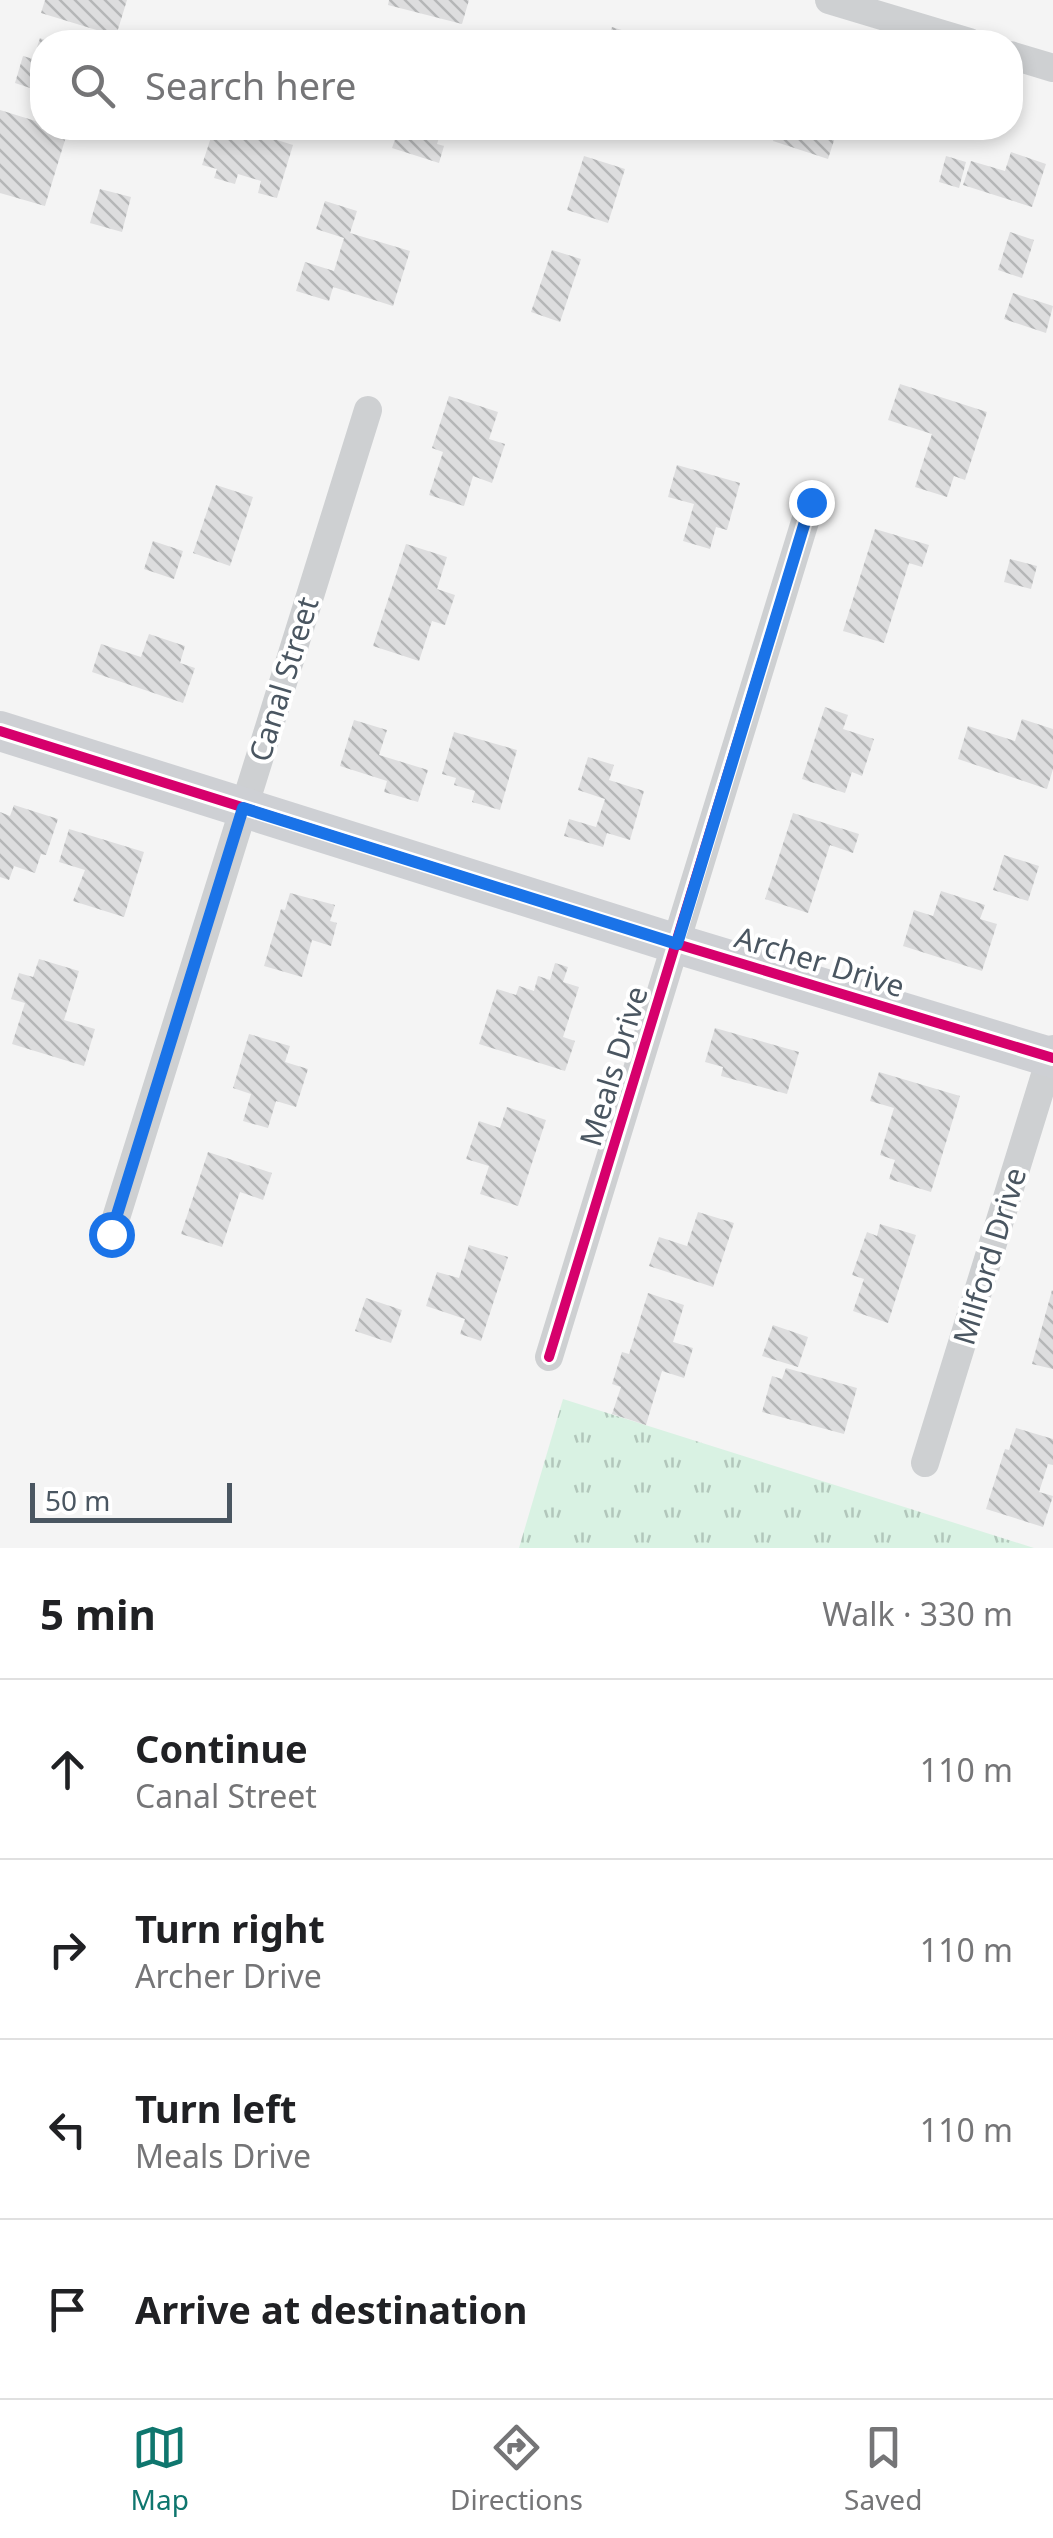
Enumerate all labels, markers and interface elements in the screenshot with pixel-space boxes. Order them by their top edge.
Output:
search box [30,30,1023,140]
icon: search [65,58,120,113]
text: Search here [145,59,356,111]
route end [789,480,835,526]
street label: Canal Street [238,591,328,767]
street label: Archer Drive [730,916,910,1006]
street label: Meals Drive [569,981,657,1151]
street label: Milford Drive [943,1162,1035,1350]
route start [89,1212,135,1258]
scale bar [30,1478,232,1522]
text: 50 m [45,1481,111,1519]
text: 5 min [40,1585,156,1642]
text: Walk · 330 m [822,1592,1013,1635]
text: Continue [135,1722,308,1774]
icon: ahead [40,1742,95,1797]
text: 110 m [920,1748,1013,1791]
text: Canal Street [135,1774,317,1817]
text: Turn right [135,1902,325,1954]
icon: right [40,1922,95,1977]
text: 110 m [920,1928,1013,1971]
text: Archer Drive [135,1954,322,1997]
text: Turn left [135,2082,297,2134]
icon: left [40,2102,95,2157]
text: 110 m [920,2108,1013,2151]
text: Meals Drive [135,2134,311,2177]
icon: arrive [40,2282,95,2337]
text: Arrive at destination [135,2283,527,2335]
tab: Map [131,2420,189,2518]
tab: Directions [450,2420,583,2518]
tab: Saved [844,2420,922,2518]

